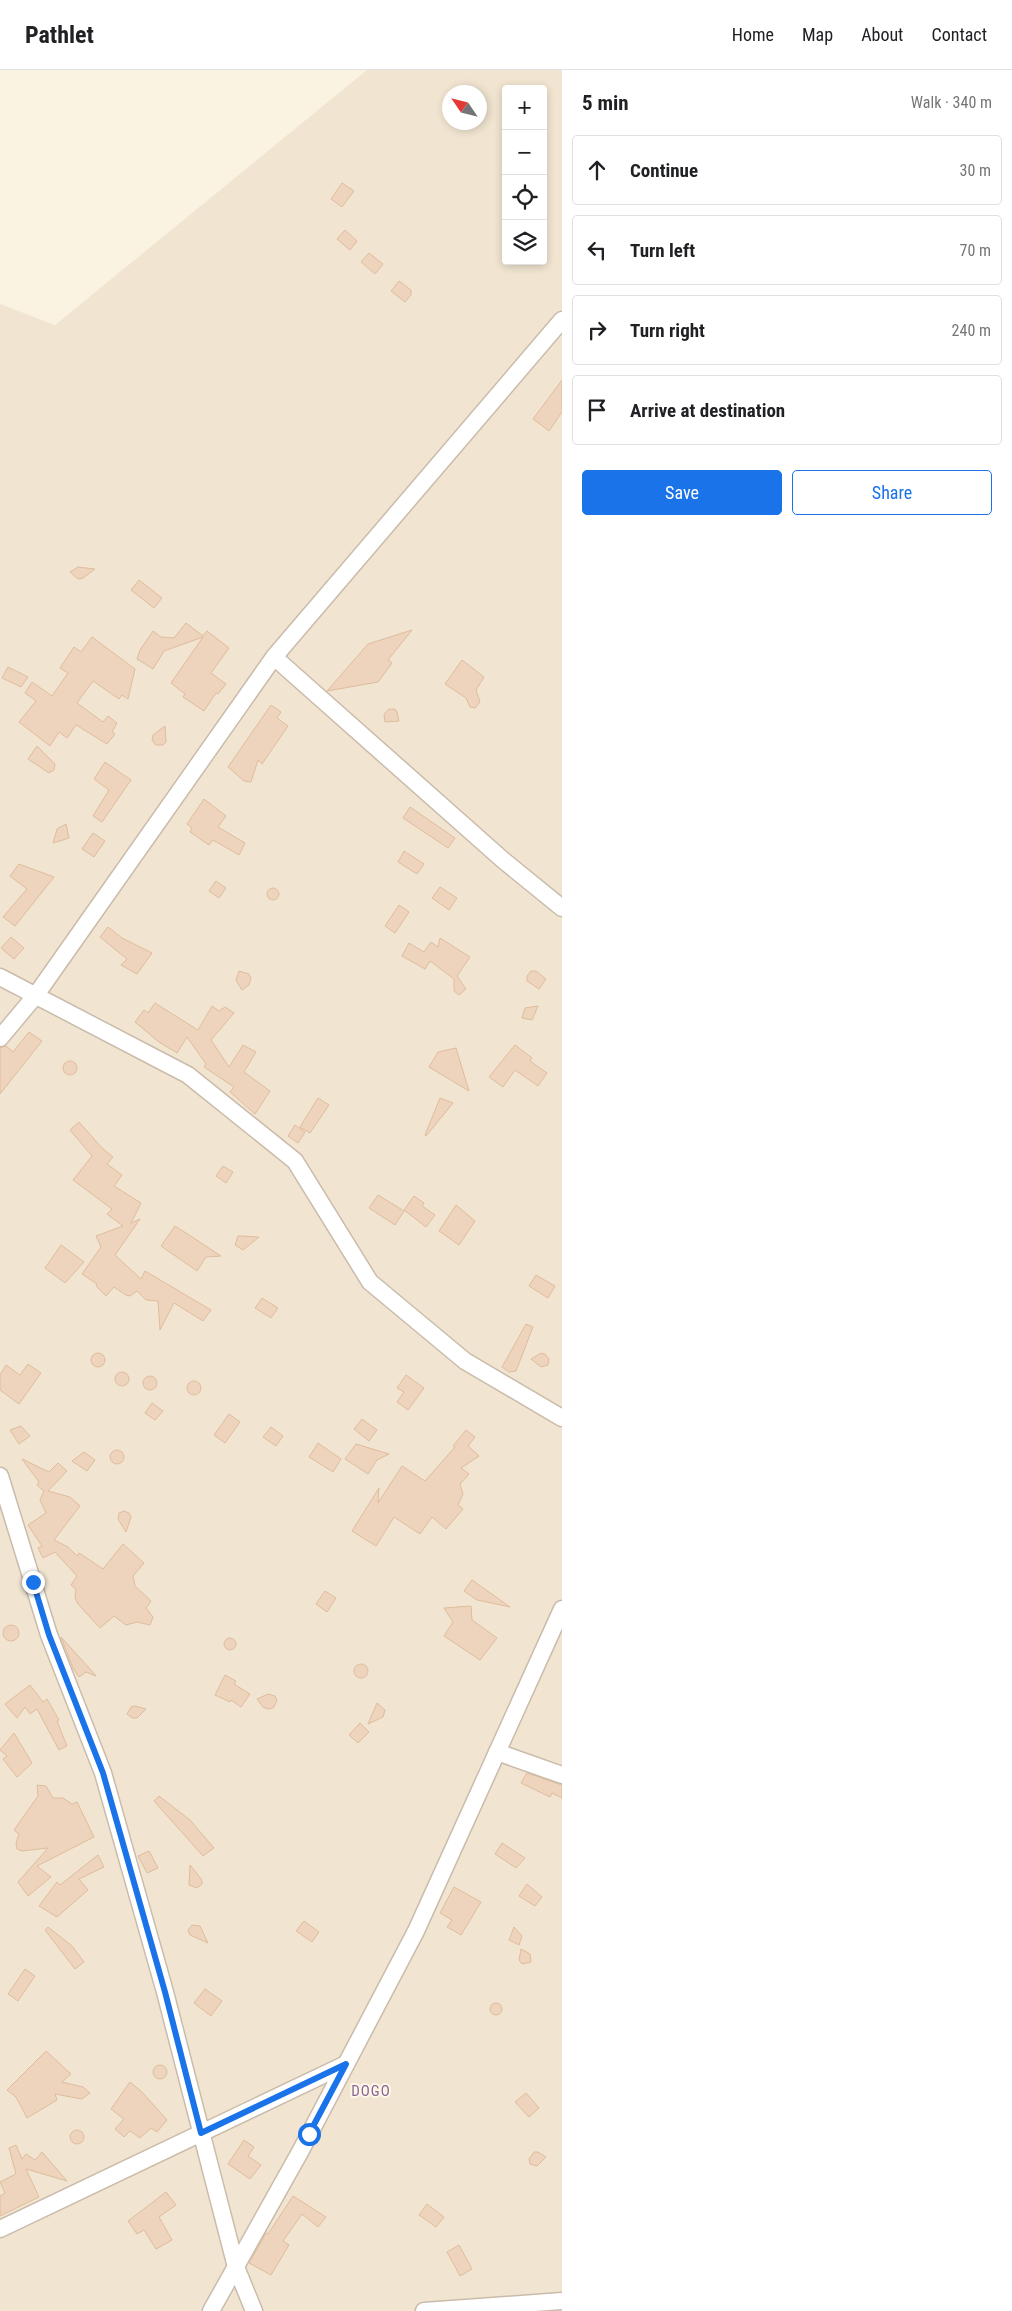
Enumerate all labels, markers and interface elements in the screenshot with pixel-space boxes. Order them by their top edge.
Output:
text: Pathlet [25,21,94,49]
text: Home [732,24,774,45]
text: Map [802,24,833,45]
text: About [861,24,903,45]
text: Contact [931,24,987,45]
north arrow [442,85,487,130]
map controls [502,85,547,265]
button: + [502,85,547,130]
text: 5 min [582,91,629,115]
text: Walk · 340 m [911,93,992,112]
button: − [502,130,547,175]
icon: ahead [583,156,611,184]
text: Continue [630,159,698,182]
text: 30 m [959,161,991,180]
button: locate [502,175,547,220]
button: layers [502,220,547,265]
icon: left [583,236,611,264]
text: Turn left [630,239,695,262]
text: 70 m [959,241,991,260]
icon: right [583,316,611,344]
text: Turn right [630,319,705,342]
text: 240 m [952,321,991,340]
icon: arrive [583,396,611,424]
text: Arrive at destination [630,399,785,422]
button: Save [582,470,782,515]
button: Share [792,470,992,515]
route end [22,1571,45,1594]
district label: DOGO [351,2082,391,2100]
route start [298,2123,321,2146]

